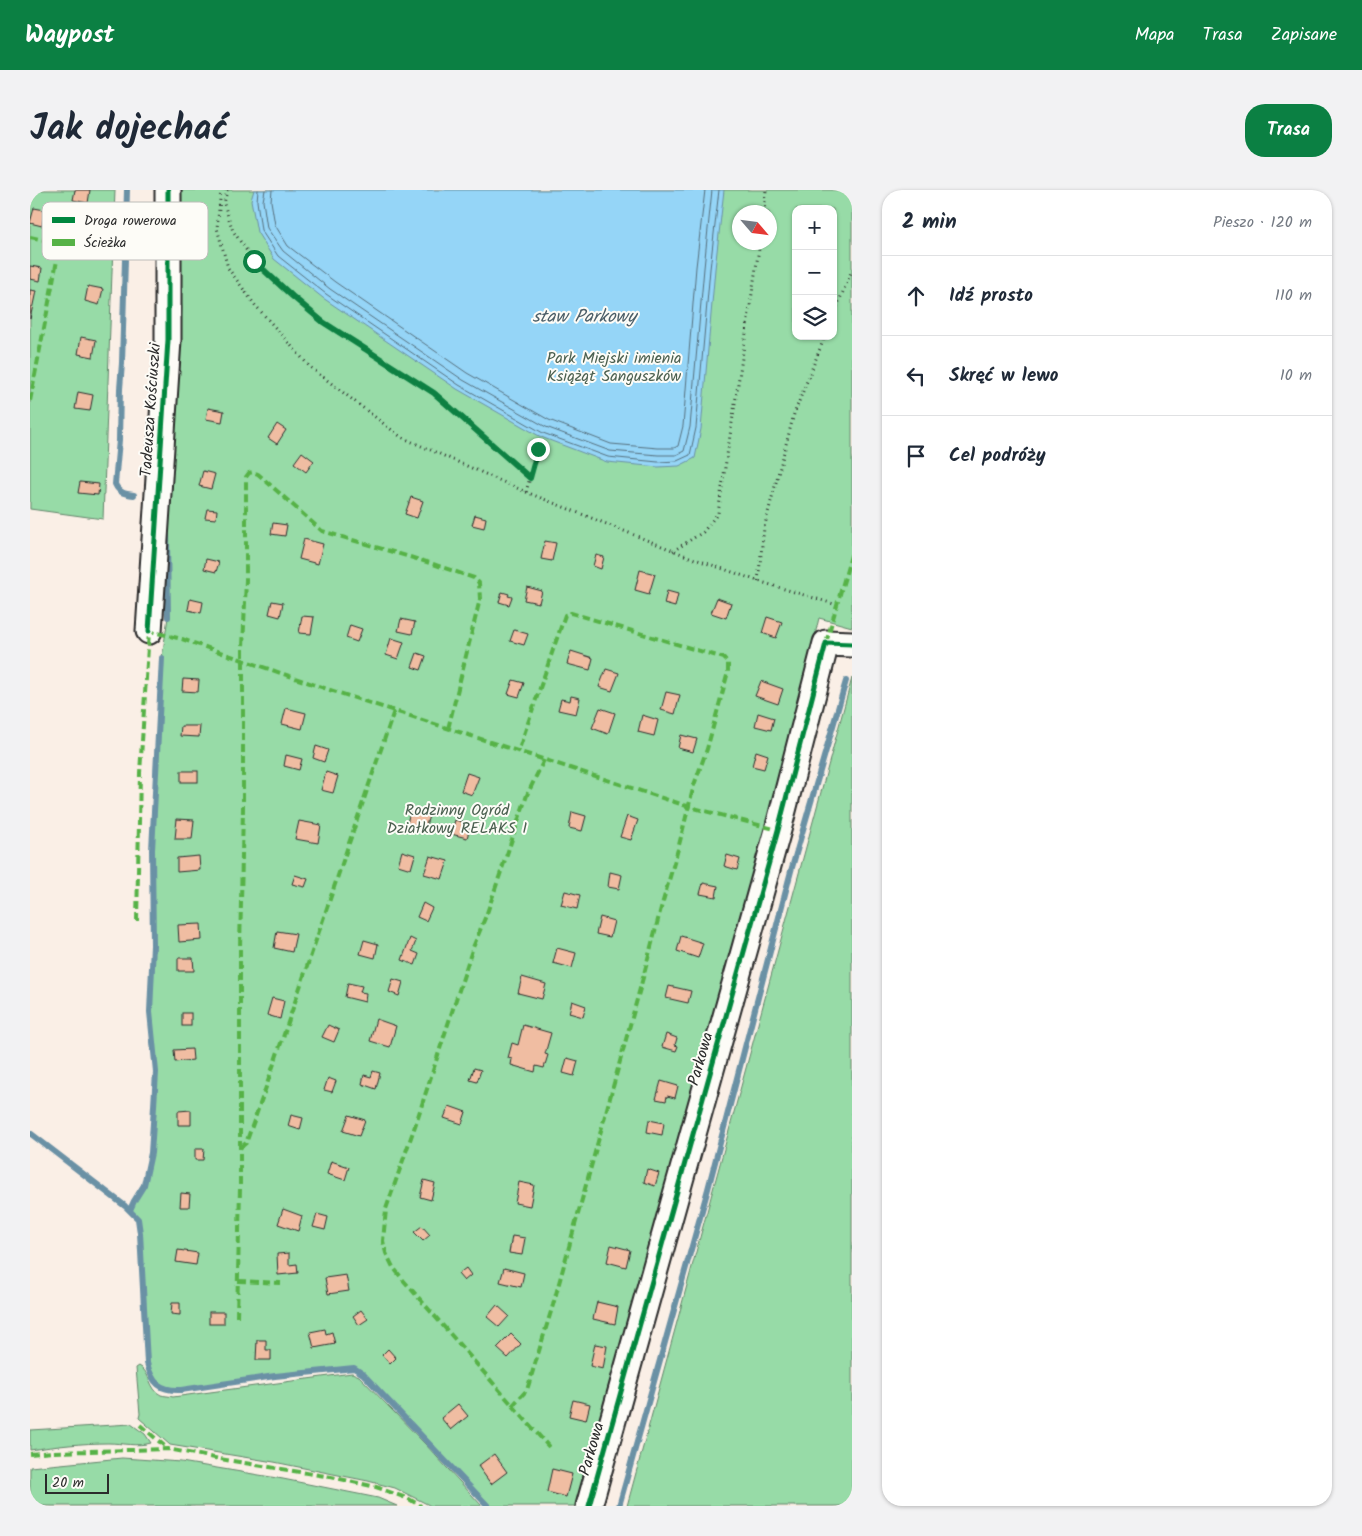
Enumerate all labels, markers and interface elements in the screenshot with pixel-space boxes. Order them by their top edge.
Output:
text: Waypost [25,16,114,55]
text: Mapa [1135,21,1175,50]
text: Trasa [1203,21,1243,50]
text: Zapisane [1271,21,1337,50]
text: Jak dojechać [30,102,229,158]
button: Trasa [1245,104,1332,157]
legend [42,202,208,260]
north arrow [732,205,777,250]
map controls [792,205,837,340]
button: + [792,205,837,250]
text: 2 min [902,206,957,239]
text: Droga rowerowa [84,210,177,232]
text: Pieszo · 120 m [1213,210,1312,235]
text: Ścieżka [84,232,126,254]
route start [243,250,266,273]
button: − [792,250,837,295]
text: Idź prosto [949,281,1033,311]
icon: ahead [902,282,930,310]
text: 110 m [1275,283,1312,308]
button: layers [792,295,837,340]
water label: staw Parkowy [532,303,638,332]
street label: Tadeusza Kościuszki [134,341,168,478]
park label: Park Miejski imienia Książąt Sanguszków [546,346,682,389]
text: Skręć w lewo [949,361,1058,391]
icon: left [902,362,930,390]
text: 10 m [1280,363,1312,388]
route end [527,438,550,461]
text: Cel podróży [949,441,1046,471]
icon: arrive [902,442,930,470]
park label: Rodzinny Ogród Działkowy RELAKS I [387,798,527,841]
street label: Parkowa [681,1029,721,1089]
street label: Parkowa [572,1419,612,1479]
scale bar [45,1471,109,1494]
text: 20 m [52,1472,84,1494]

